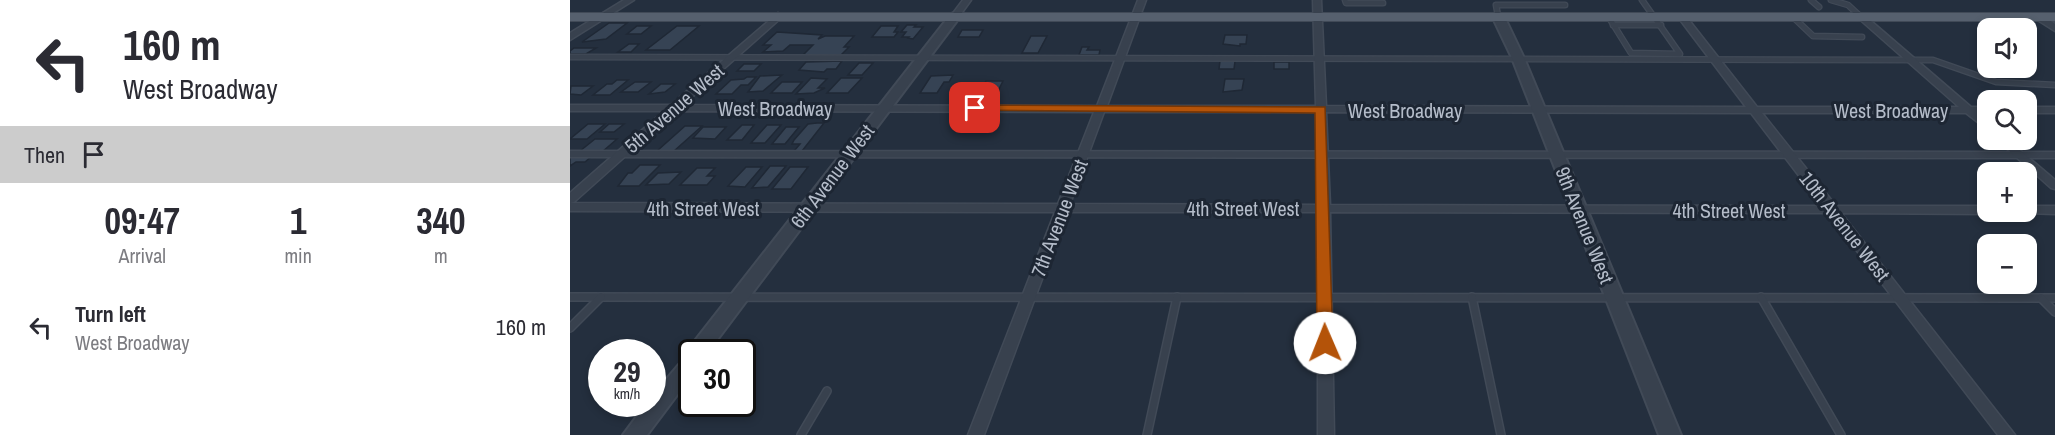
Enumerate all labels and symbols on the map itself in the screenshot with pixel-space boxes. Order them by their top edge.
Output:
street label: 5th Avenue West [619,57,730,159]
pin [949,82,1000,133]
street label: West Broadway [718,95,833,122]
street label: West Broadway [1348,97,1463,124]
street label: West Broadway [1834,97,1949,124]
street label: 6th Avenue West [784,118,880,233]
street label: 7th Avenue West [1024,155,1094,280]
street label: 9th Avenue West [1549,163,1621,288]
street label: 10th Avenue West [1794,165,1897,287]
street label: 4th Street West [647,195,760,222]
street label: 4th Street West [1187,195,1300,222]
street label: 4th Street West [1673,197,1786,224]
position arrow [1293,311,1357,375]
speed limit sign: 30 [678,339,756,417]

